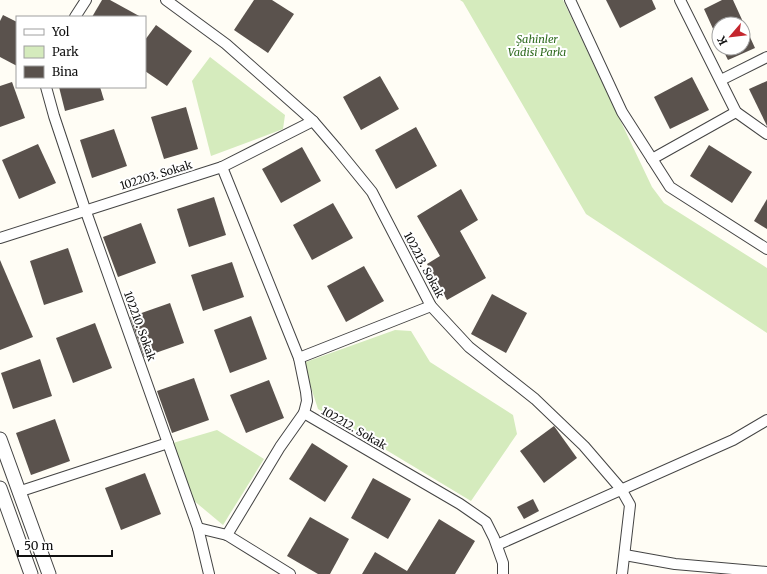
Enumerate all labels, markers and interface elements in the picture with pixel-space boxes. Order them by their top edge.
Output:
legend [16,16,146,88]
north arrow [711,16,751,56]
text: Yol [51,24,70,39]
park label: Şahinler Vadisi Parkı [508,32,566,59]
text: K [714,33,730,48]
text: Park [52,44,79,59]
text: Bina [52,64,79,79]
street label: 102203. Sokak [118,157,194,193]
street label: 102213. Sokak [401,230,447,300]
street label: 102210. Sokak [121,289,159,363]
street label: 102212. Sokak [319,404,389,452]
scale bar [18,532,112,558]
text: 50 m [24,538,53,553]

